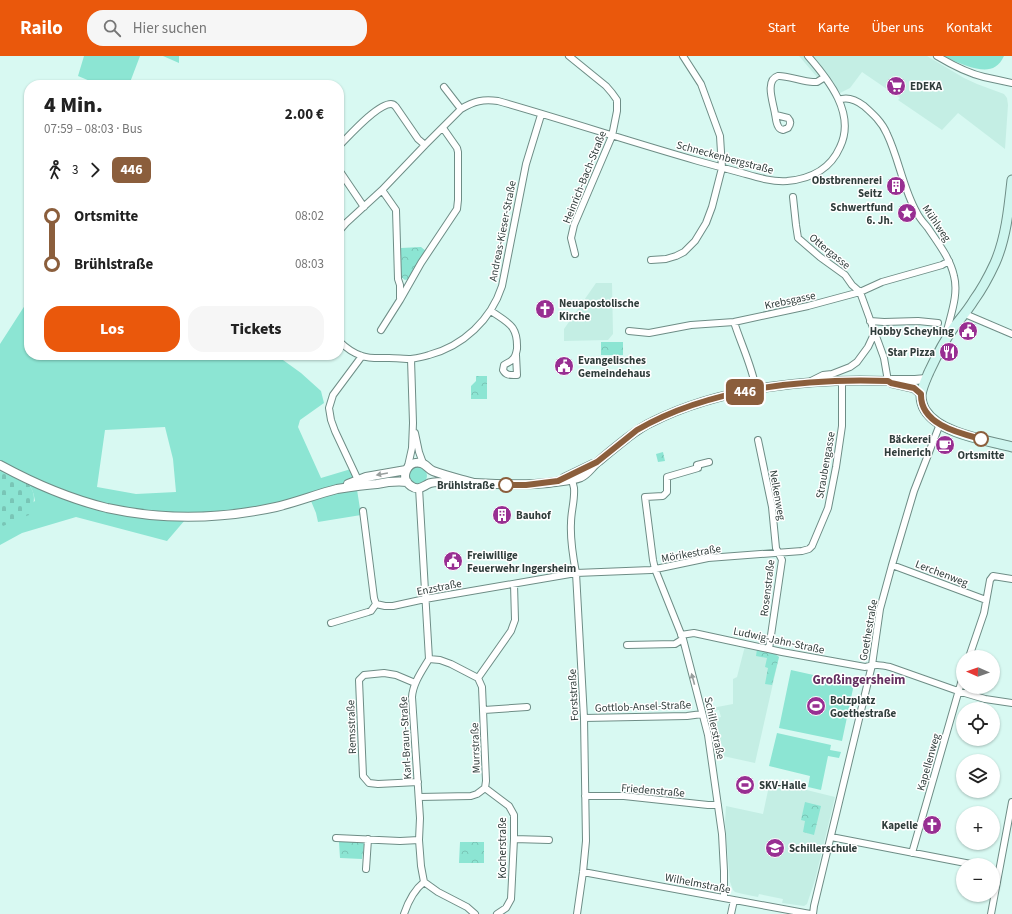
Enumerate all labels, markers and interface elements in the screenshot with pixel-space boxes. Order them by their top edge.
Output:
search box [87,10,367,46]
text: Railo [20,15,63,42]
icon: search [101,17,123,39]
text: Hier suchen [133,18,207,39]
text: Start [768,18,796,38]
text: Karte [818,18,849,38]
text: Über uns [871,18,924,38]
text: Kontakt [946,18,992,38]
supermarket icon: EDEKA [885,75,907,97]
place label: EDEKA [910,79,943,94]
text: 4 Min. [44,89,103,121]
text: 2.00 € [285,104,324,125]
text: 07:59 – 08:03 · Bus [44,120,142,138]
street label: Heinrich-Bach-Straße [559,128,610,226]
street label: Schneckenbergstraße [675,137,776,178]
icon: walk [44,159,66,181]
icon: forward [84,159,106,181]
text: 446 [120,160,143,180]
text: 3 [72,161,78,179]
place label: Obstbrennerei Seitz [812,173,882,201]
building icon: Obstbrennerei Seitz [885,175,907,197]
street label: Andreas-Kieser-Straße [485,179,520,283]
place label: Schwertfund 6. Jh. [830,200,893,228]
place icon: Schwertfund 6. Jh. [896,202,918,224]
street label: Mühlweg [919,202,955,245]
text: Ortsmitte [74,206,138,227]
text: 08:02 [295,207,324,225]
street label: Ottergasse [806,230,854,273]
text: Brühlstraße [74,254,153,275]
text: 08:03 [295,255,324,273]
street label: Krebsgasse [763,288,818,313]
place label: Neuapostolische Kirche [559,296,640,324]
church icon: Neuapostolische Kirche [534,298,556,320]
button: Los [44,306,180,352]
button: Tickets [188,306,324,352]
public building icon: Hobby Scheyhing [957,320,979,342]
place label: Hobby Scheyhing [870,324,954,339]
restaurant icon: Star Pizza [938,341,960,363]
place label: Star Pizza [887,345,935,360]
place label: Evangelisches Gemeindehaus [578,353,650,381]
public building icon: Evangelisches Gemeindehaus [553,355,575,377]
line badge: 446 [722,379,768,405]
text: 446 [734,382,756,402]
street label: Straubengasse [812,430,839,500]
marker: Ortsmitte [973,431,989,447]
place label: Bäckerei Heinerich [884,432,931,460]
cafe icon: Bäckerei Heinerich [934,434,956,456]
place label: Ortsmitte [957,448,1005,463]
street label: Nelkenweg [766,469,789,522]
one-way arrow [376,471,388,477]
marker: Brühlstraße [498,477,514,493]
place label: Brühlstraße [437,478,495,493]
building icon: Bauhof [491,504,513,526]
place label: Bauhof [516,508,552,523]
street label: Mörikestraße [660,541,723,566]
place label: Freiwillige Feuerwehr Ingersheim [467,548,576,576]
public building icon: Freiwillige Feuerwehr Ingersheim [442,550,464,572]
street label: Lerchenweg [913,556,971,591]
street label: Rosenstraße [757,558,778,617]
street label: Enzstraße [415,576,463,599]
street label: Goethestraße [856,598,881,662]
street label: Ludwig-Jahn-Straße [732,623,826,658]
north arrow [956,650,1000,694]
map controls [956,650,1000,902]
street label: Forststraße [565,668,582,721]
district label: Großingersheim [813,671,905,689]
one-way arrow [690,672,696,684]
place label: Bolzplatz Goethestraße [830,693,897,721]
sports icon: Bolzplatz Goethestraße [805,695,827,717]
street label: Karl-Braun-Straße [396,696,415,780]
street label: Schillerstraße [701,696,729,761]
street label: Gottlob-Ansel-Straße [595,697,692,716]
street label: Remsstraße [343,699,360,754]
button: locate [956,702,1000,746]
street label: Murrstraße [467,722,484,774]
street label: Kapellenweg [913,731,944,793]
button: layers [956,754,1000,798]
sports icon: SKV-Halle [734,774,756,796]
place label: SKV-Halle [759,778,807,793]
street label: Friedenstraße [621,780,686,801]
button: + [956,806,1000,850]
church icon: Kapelle [921,814,943,836]
street label: Kocherstraße [495,817,510,879]
place label: Kapelle [881,818,918,833]
school or university icon: Schillerschule [764,837,786,859]
place label: Schillerschule [789,841,858,856]
button: − [956,858,1000,902]
street label: Wilhelmstraße [664,870,733,897]

